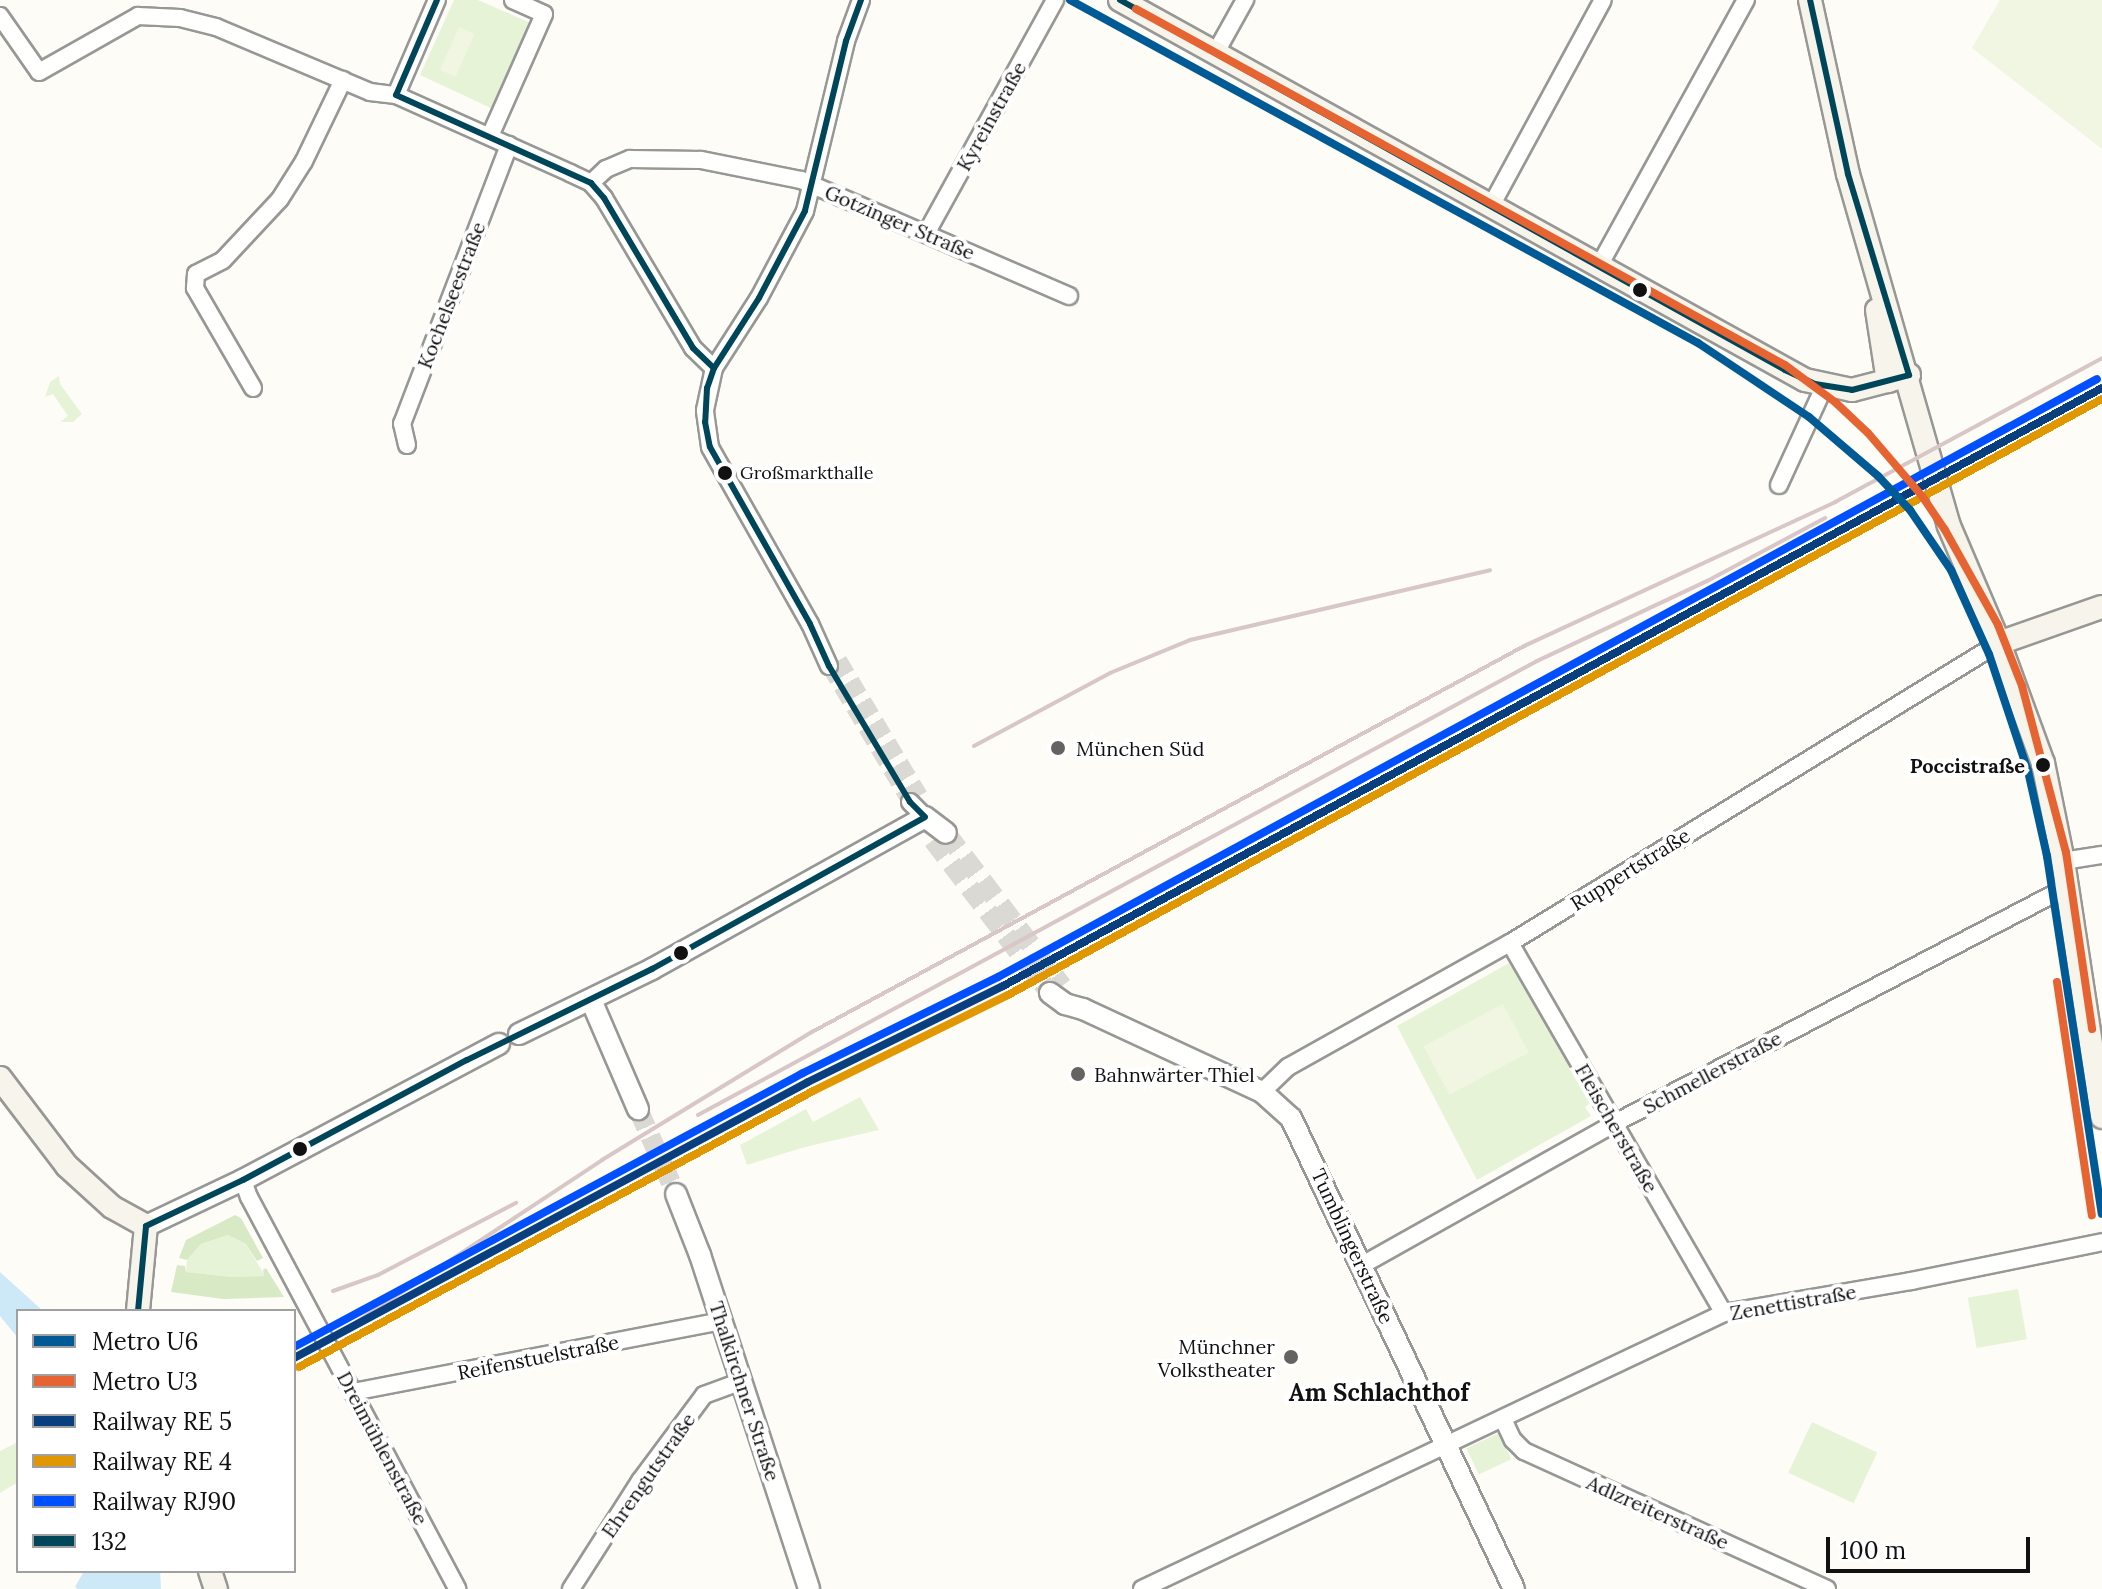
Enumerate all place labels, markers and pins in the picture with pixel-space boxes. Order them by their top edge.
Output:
unlabelled marker [1632,282,1648,298]
place label: Großmarkthalle [740,462,873,484]
marker: Großmarkthalle [717,465,733,481]
place label: München Süd [1076,736,1204,760]
marker: München Süd [1047,737,1069,759]
place label: Poccistraße [1910,753,2025,777]
marker: Poccistraße [2032,754,2054,776]
unlabelled marker [673,945,689,961]
place label: Bahnwärter Thiel [1094,1062,1255,1086]
marker: Bahnwärter Thiel [1069,1065,1087,1083]
unlabelled marker [292,1141,308,1157]
place label: Münchner Volkstheater [1158,1334,1275,1381]
marker: Münchner Volkstheater [1282,1348,1300,1366]

